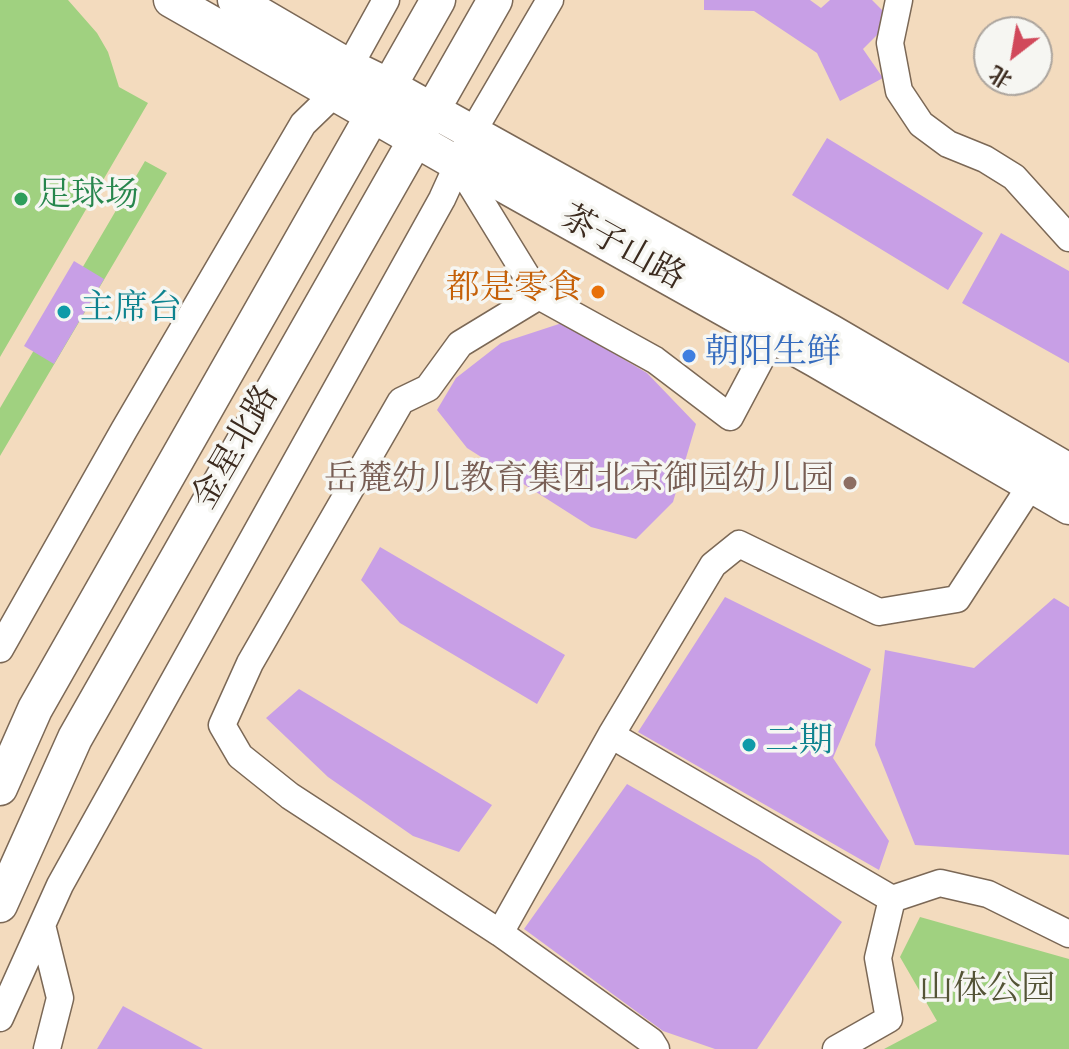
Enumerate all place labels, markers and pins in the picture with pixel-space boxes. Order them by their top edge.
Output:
place label: 足球场 [37,179,139,219]
marker: 足球场 [12,190,30,208]
place label: 都是零食 [446,272,582,312]
marker: 都是零食 [589,283,607,301]
place label: 主席台 [80,292,182,332]
marker: 主席台 [55,303,73,321]
place label: 朝阳生鲜 [705,336,841,376]
marker: 朝阳生鲜 [680,347,698,365]
place label: 岳麓幼儿教育集团北京御园幼儿园 [324,463,834,503]
marker: 岳麓幼儿教育集团北京御园幼儿园 [841,474,859,492]
place label: 二期 [765,725,833,765]
marker: 二期 [740,736,758,754]

